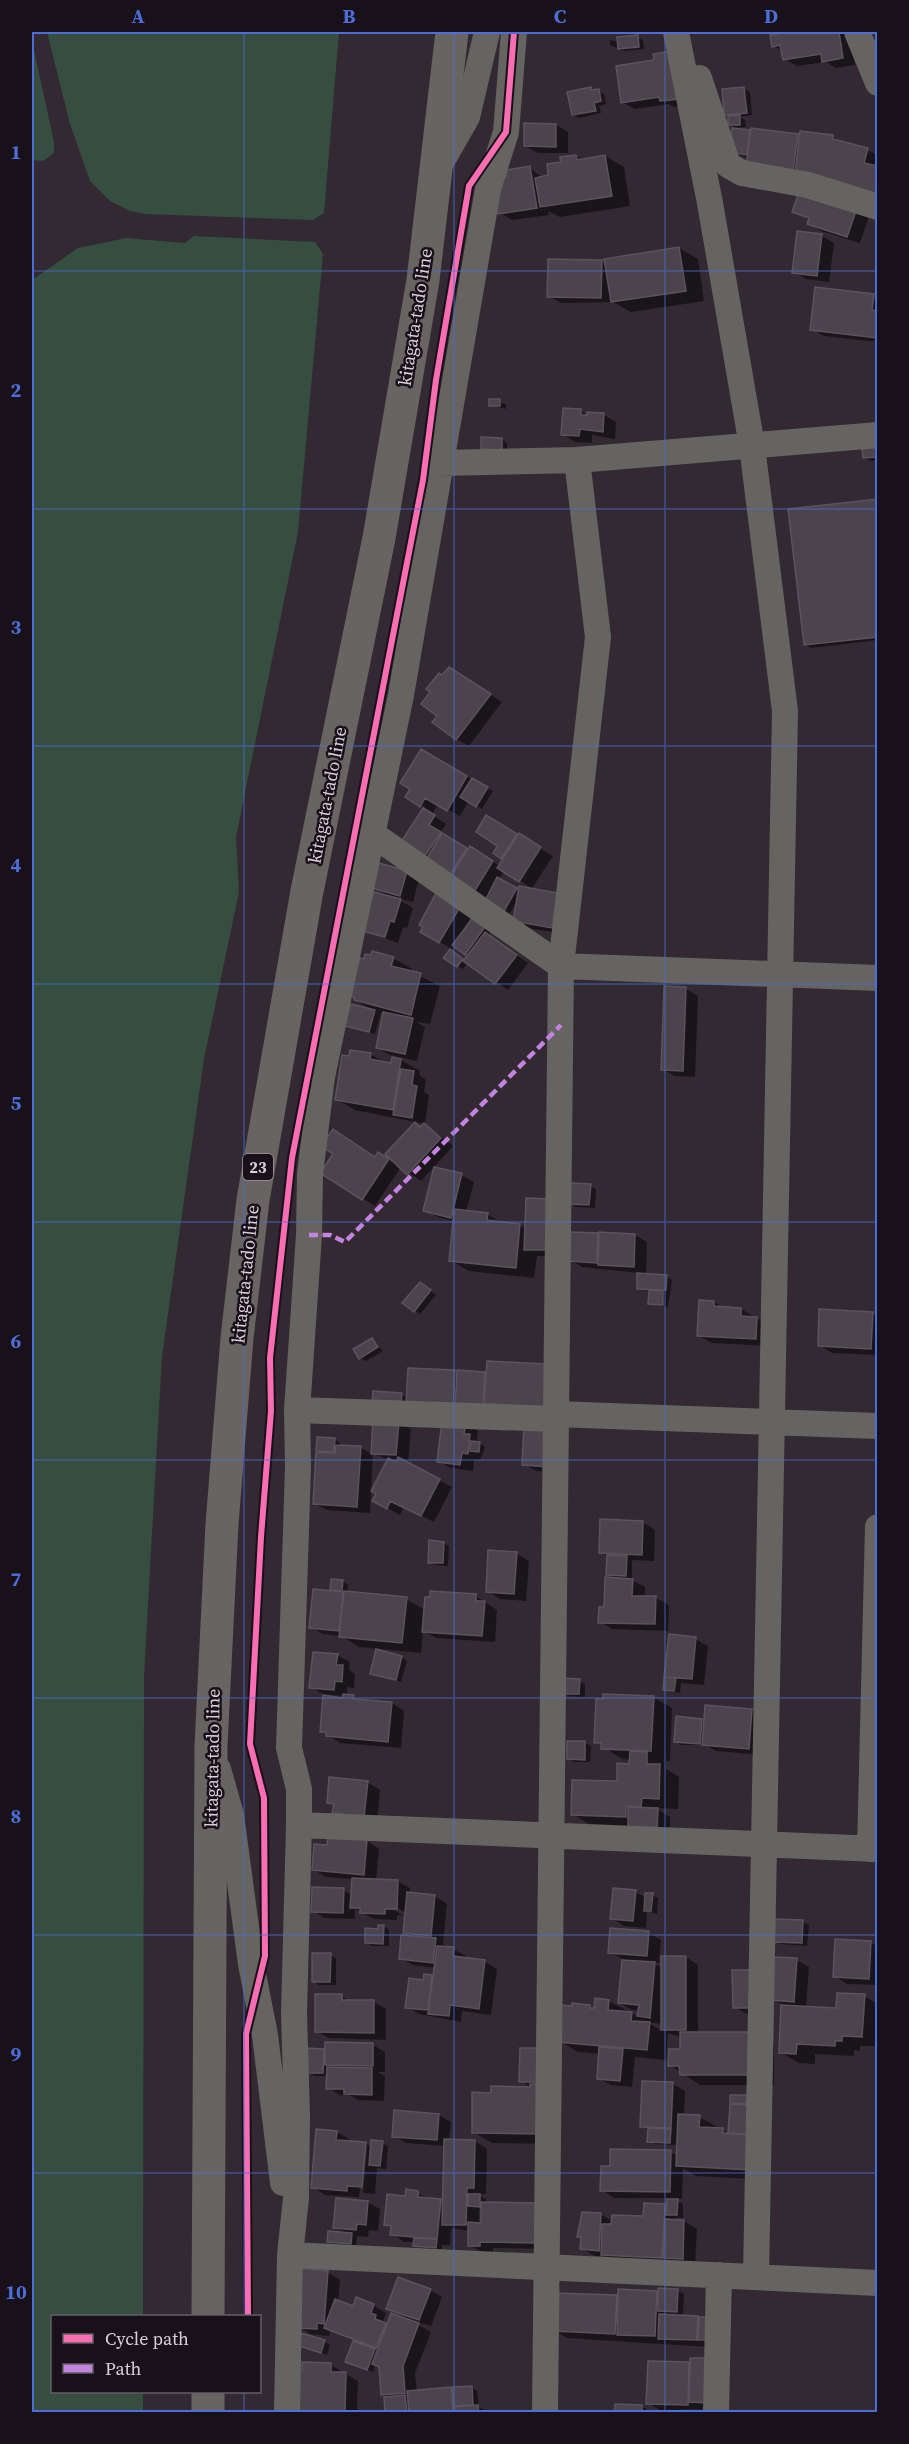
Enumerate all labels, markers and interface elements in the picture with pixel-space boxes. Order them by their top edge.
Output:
text: A [131,2,145,30]
text: B [342,2,356,30]
text: C [554,2,566,30]
text: D [764,2,778,30]
text: 1 [11,138,21,166]
street label: kitagata-tado line [392,247,438,387]
text: 2 [11,376,22,404]
text: 3 [11,613,22,641]
street label: kitagata-tado line [301,725,353,865]
text: 4 [11,851,22,879]
text: 5 [11,1089,22,1117]
road number: 23 [243,1154,273,1180]
street label: kitagata-tado line [225,1204,265,1344]
text: 6 [11,1327,22,1355]
text: 7 [11,1565,22,1593]
street label: kitagata-tado line [198,1688,226,1828]
text: 8 [11,1802,21,1830]
text: 9 [11,2040,22,2068]
text: 10 [5,2278,27,2306]
legend [51,2315,261,2393]
text: Cycle path [105,2326,189,2351]
text: Path [105,2356,142,2381]

